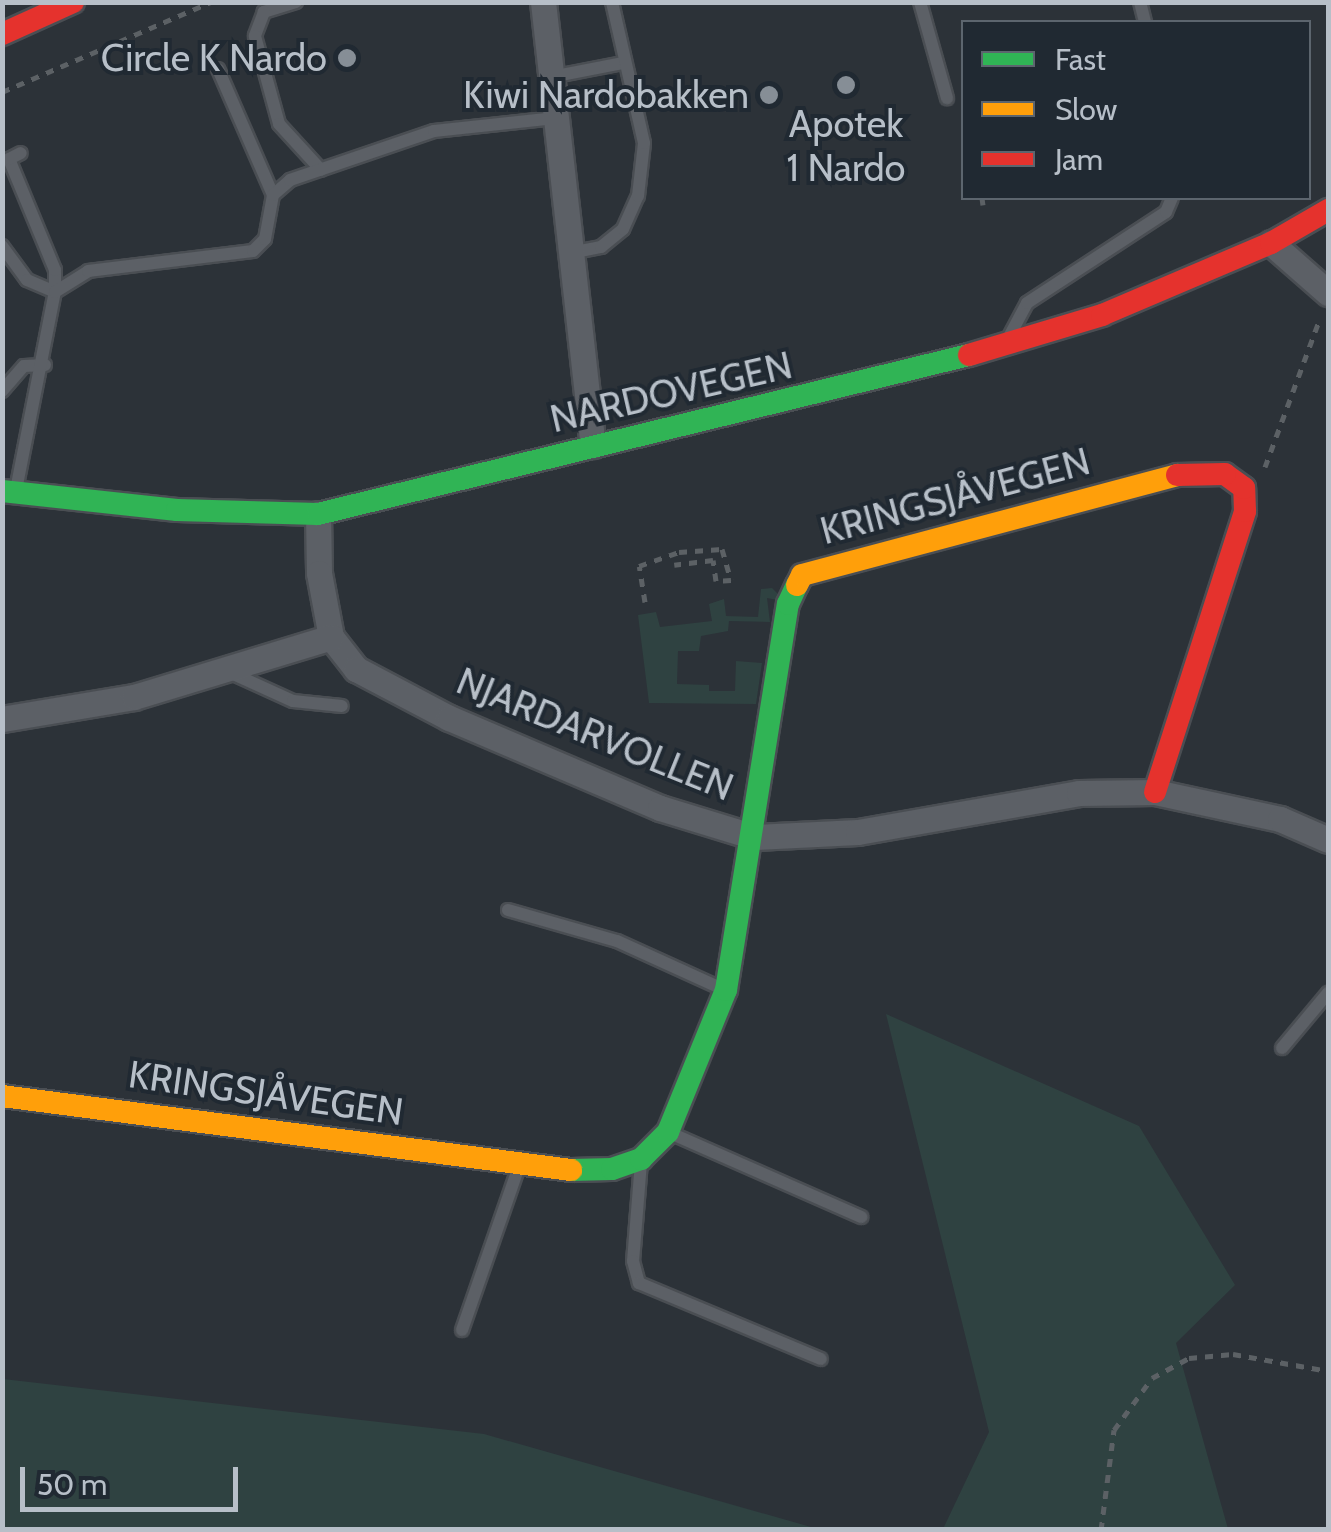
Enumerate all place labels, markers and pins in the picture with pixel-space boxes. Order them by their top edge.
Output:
place label: Circle K Nardo [101,35,327,81]
marker: Circle K Nardo [336,47,358,69]
place label: Kiwi Nardobakken [463,72,749,118]
marker: Apotek 1 Nardo [835,74,857,96]
marker: Kiwi Nardobakken [758,84,780,106]
place label: Apotek 1 Nardo [786,101,906,190]

